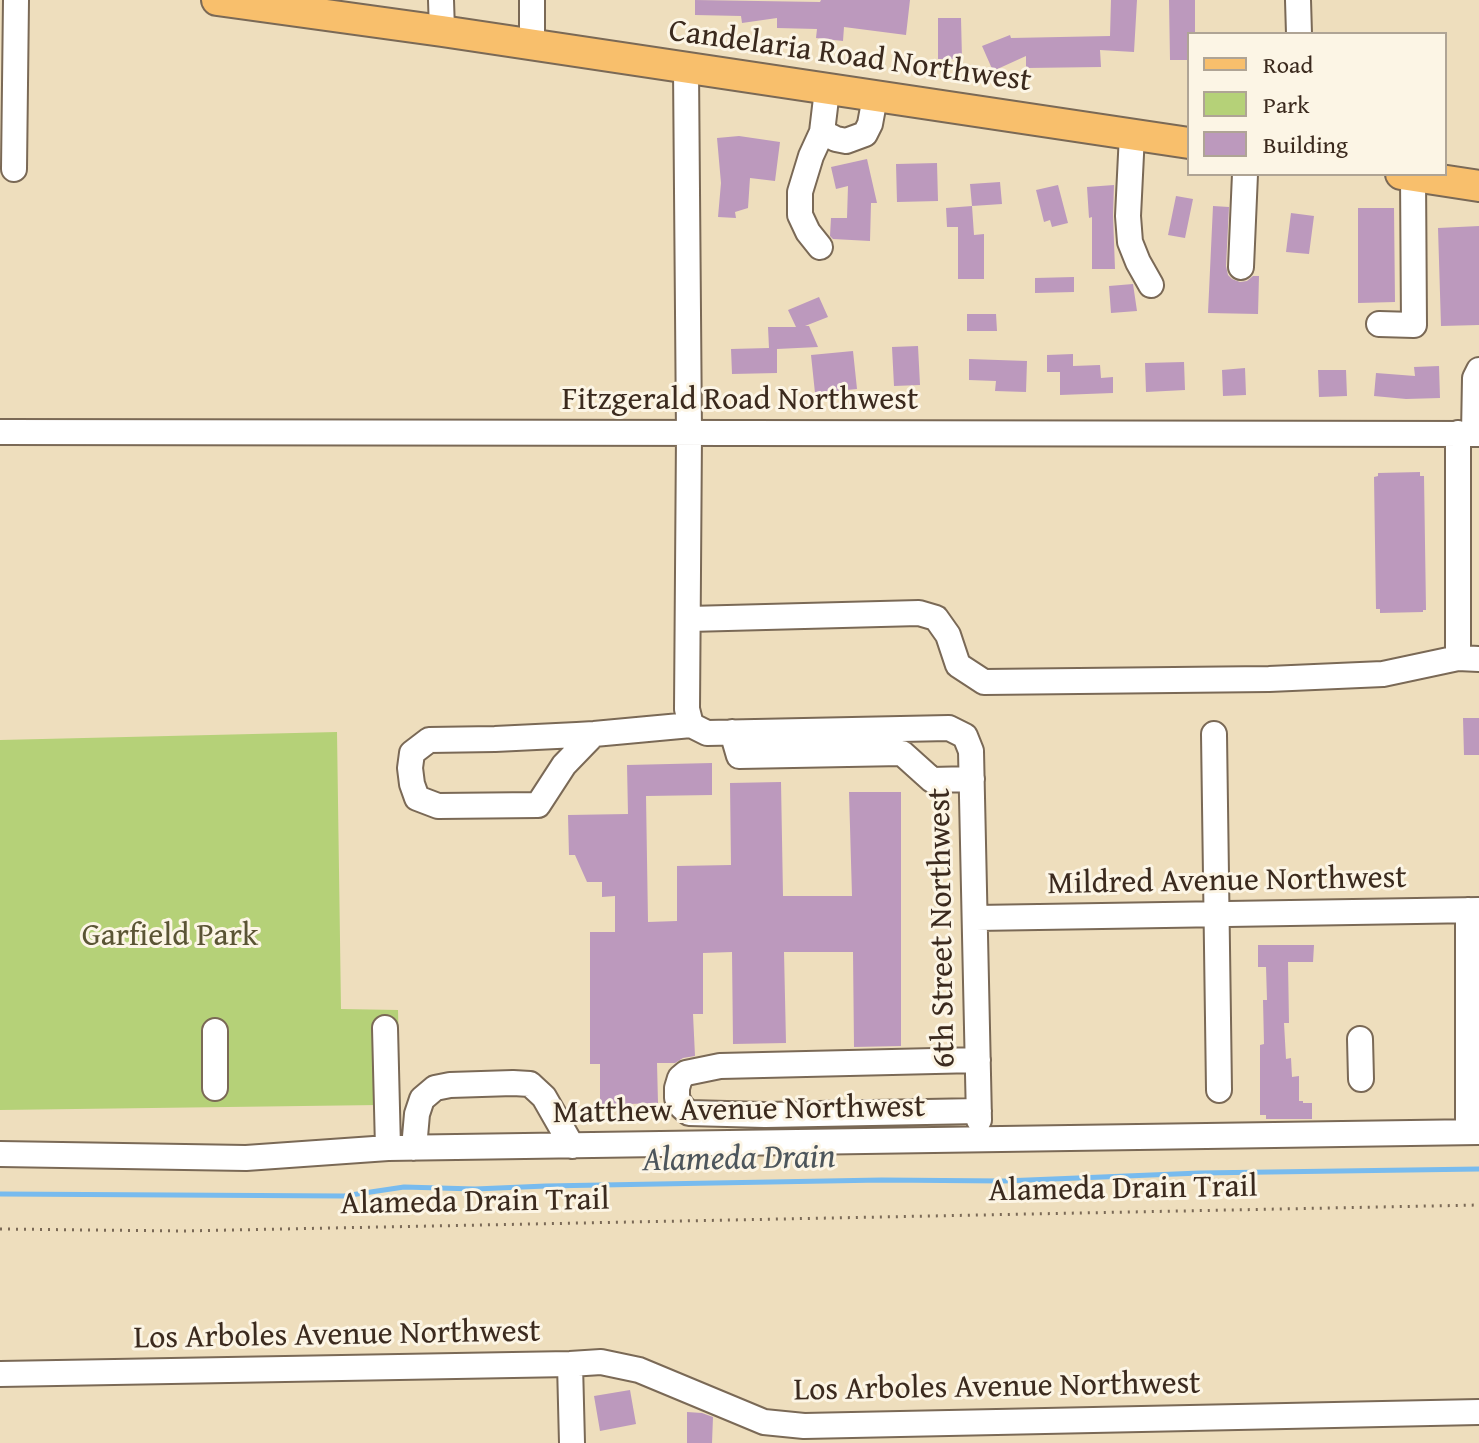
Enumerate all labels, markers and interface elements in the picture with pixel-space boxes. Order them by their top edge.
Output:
street label: Candelaria Road Northwest [666,13,1034,101]
legend [1187,32,1447,176]
text: Road [1263,47,1313,82]
text: Park [1263,87,1309,122]
text: Building [1263,127,1348,162]
street label: Fitzgerald Road Northwest [562,382,918,420]
street label: 6th Street Northwest [921,787,965,1069]
street label: Mildred Avenue Northwest [1047,860,1407,904]
park label: Garfield Park [82,918,258,956]
street label: Matthew Avenue Northwest [552,1089,926,1133]
water label: Alameda Drain [642,1138,836,1182]
street label: Alameda Drain Trail [988,1168,1258,1212]
street label: Alameda Drain Trail [340,1181,610,1225]
street label: Los Arboles Avenue Northwest [133,1313,541,1359]
street label: Los Arboles Avenue Northwest [793,1365,1201,1411]

